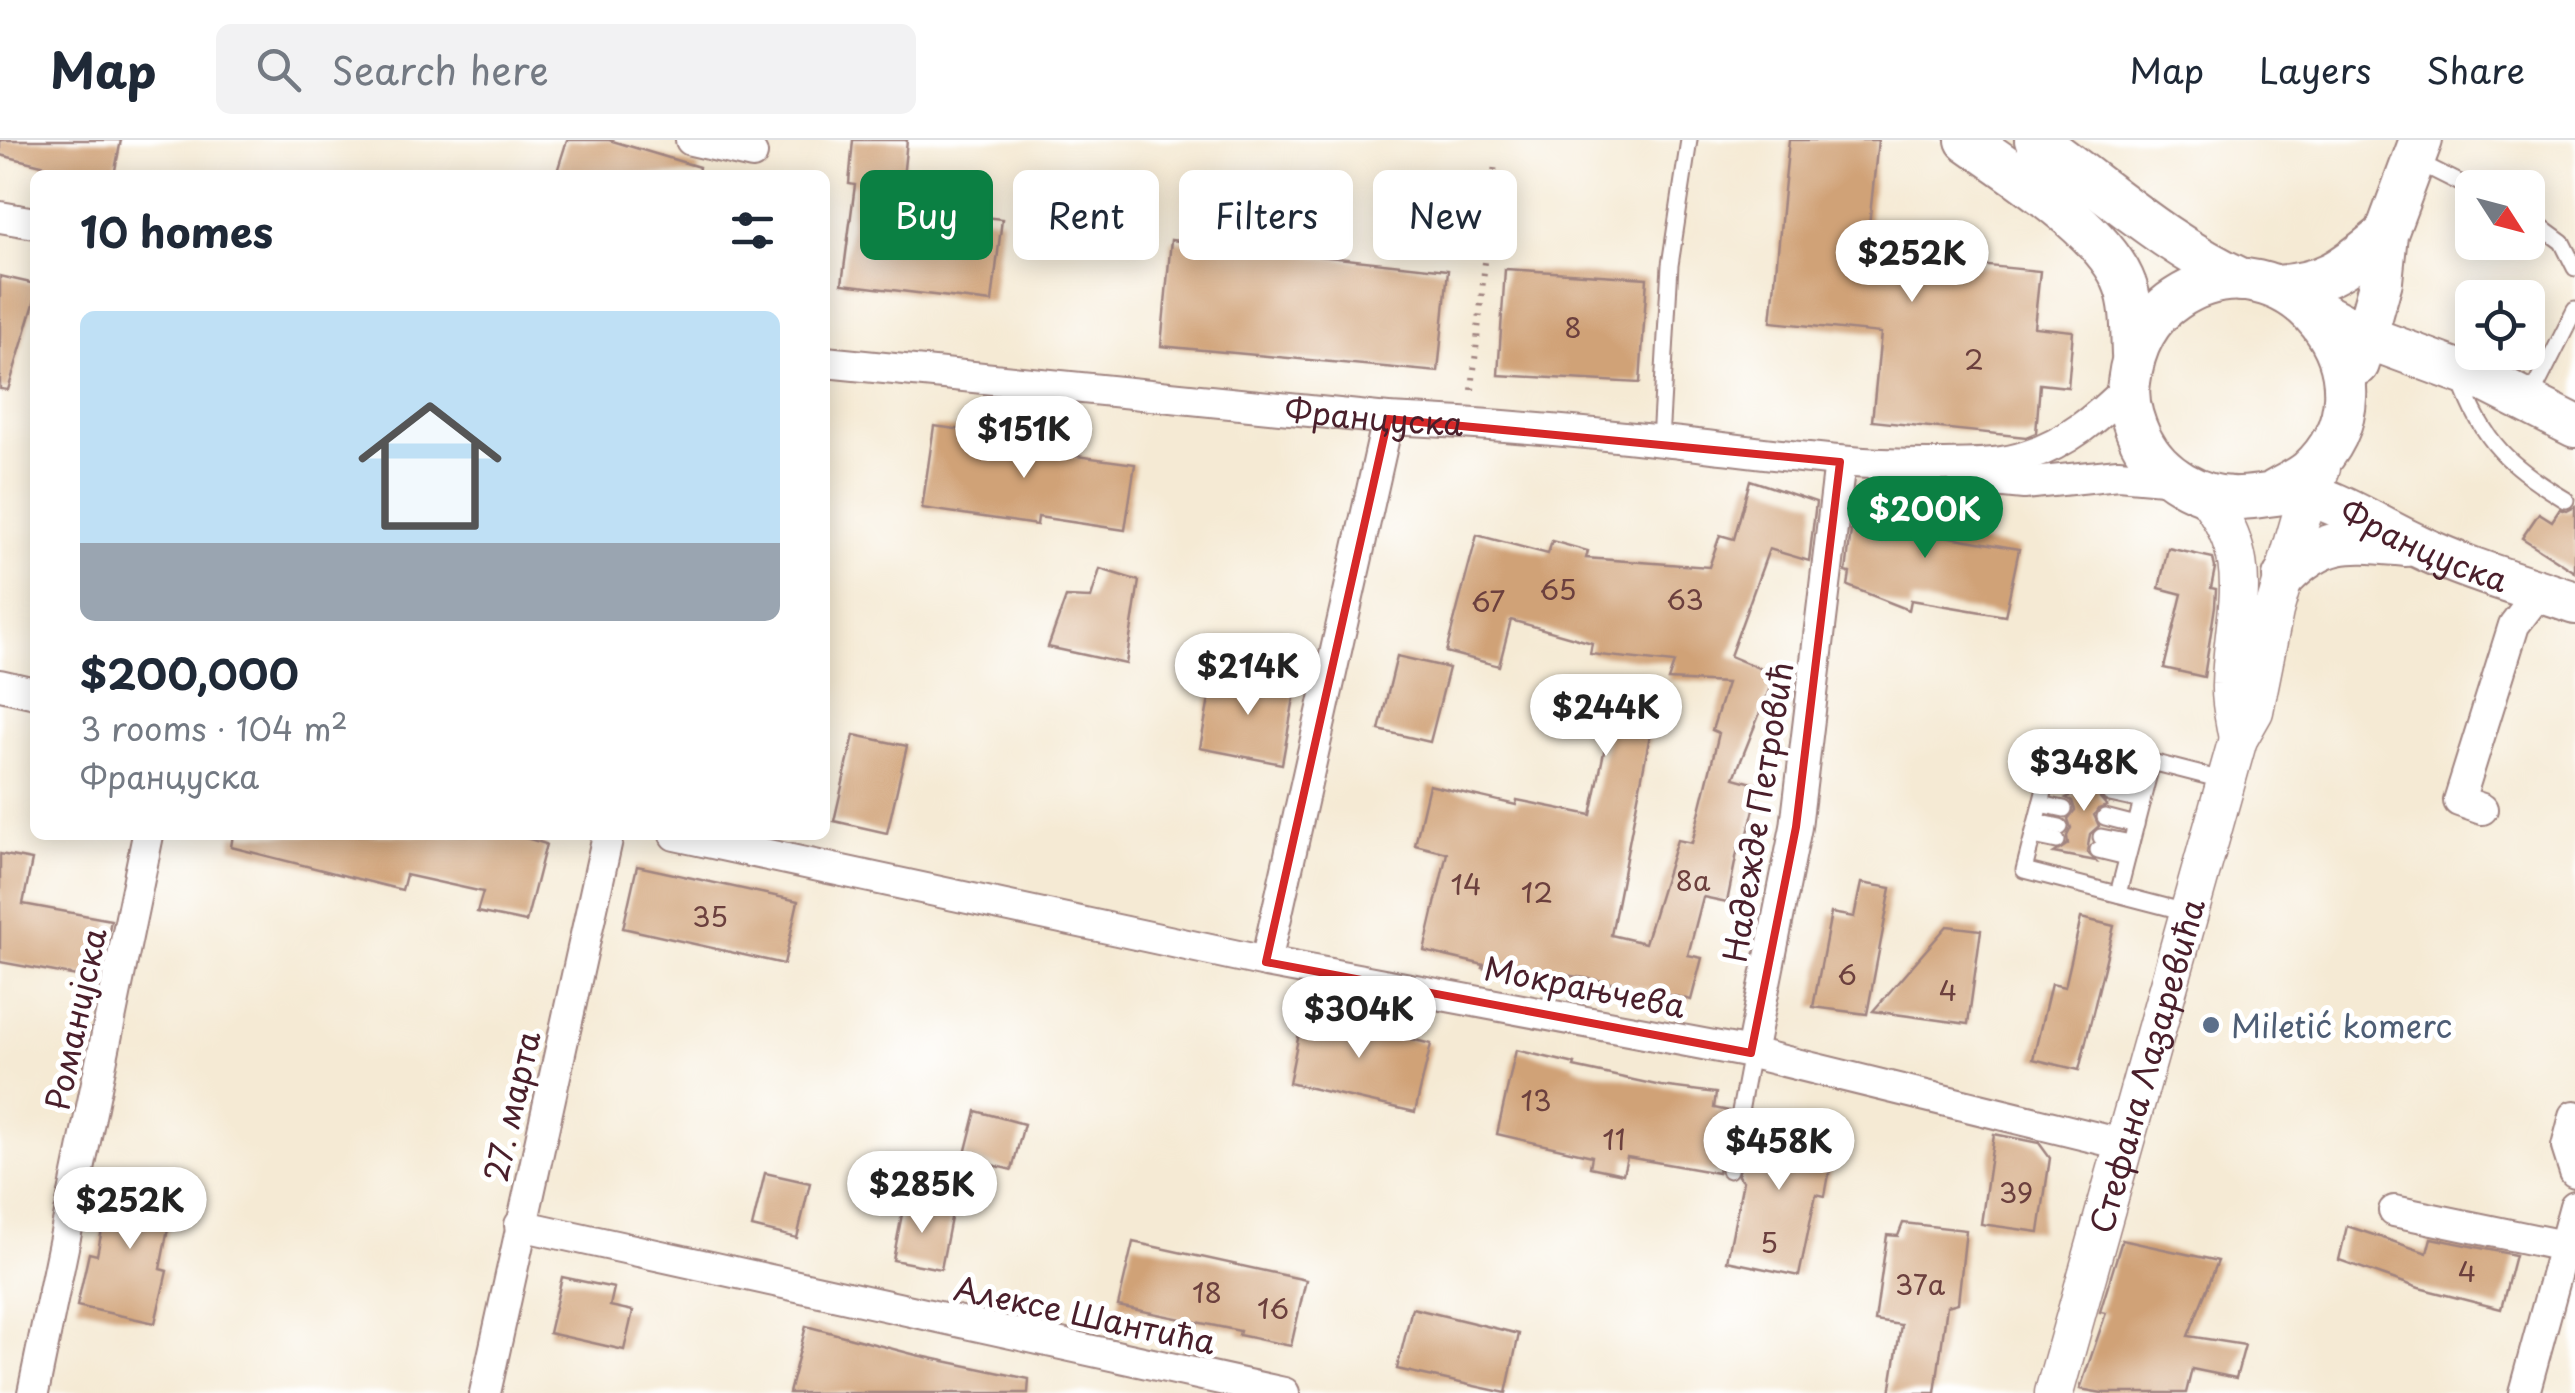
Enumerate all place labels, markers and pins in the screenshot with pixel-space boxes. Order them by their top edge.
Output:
pin: $252K [1842,220,1982,305]
pin: $151K [954,396,1094,481]
pin: $200K [1855,476,1995,561]
pin: $214K [1178,633,1318,718]
pin: $244K [1536,674,1676,759]
pin: $348K [2014,729,2154,814]
pin: $304K [1289,976,1429,1061]
place label: Miletić komerc [2231,1001,2452,1049]
marker: Miletić komerc [2200,1014,2222,1036]
pin: $458K [1709,1108,1849,1193]
pin: $285K [852,1151,992,1236]
pin: $252K [60,1167,200,1252]

